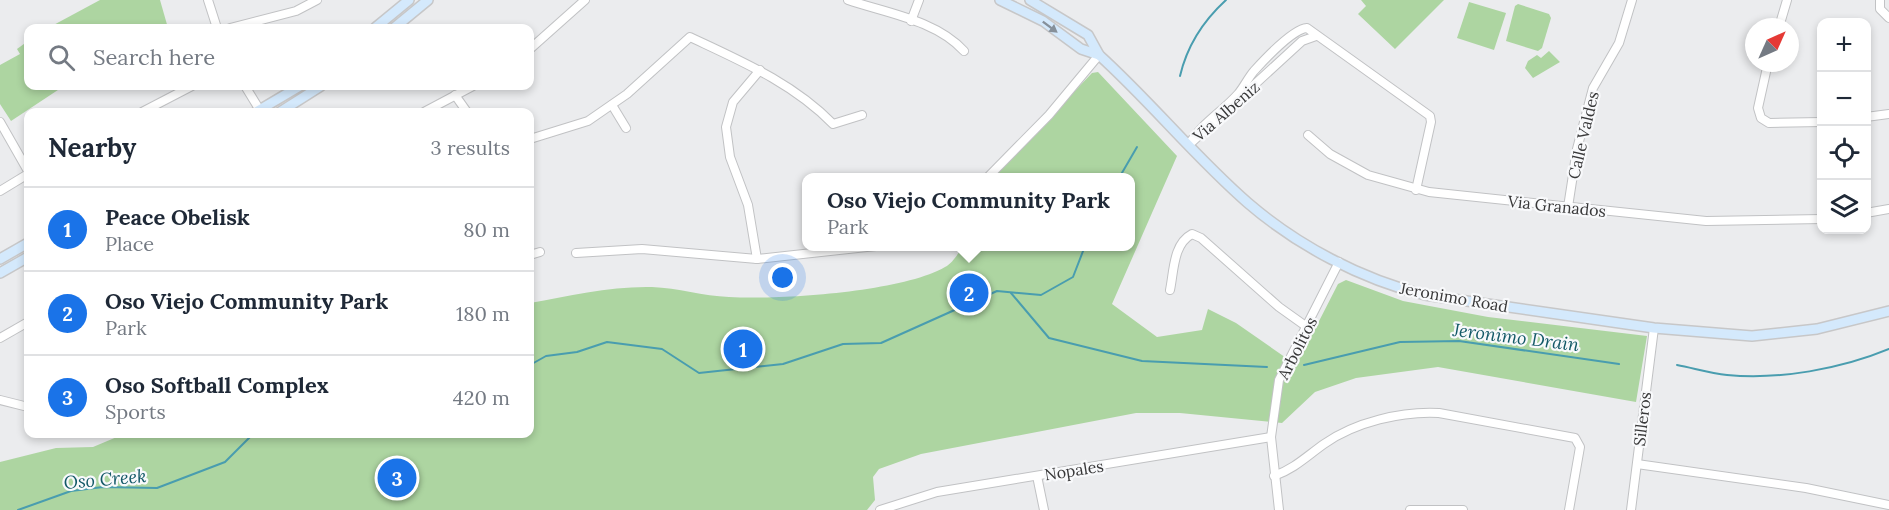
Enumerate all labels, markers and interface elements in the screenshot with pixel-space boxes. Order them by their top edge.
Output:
north arrow [1745,18,1799,72]
map controls [1817,18,1871,234]
button: + [1817,18,1871,72]
one-way arrow [1043,20,1058,32]
search box [24,24,534,90]
icon: search [45,41,78,74]
text: Search here [93,43,215,71]
button: − [1817,72,1871,126]
street label: Via Albeniz [1188,77,1263,146]
street label: Calle Valdes [1563,89,1603,181]
button: locate [1817,126,1871,180]
text: Nearby [48,131,136,164]
text: 3 results [431,135,510,160]
popup [802,173,1135,251]
button: layers [1817,180,1871,234]
text: Oso Viejo Community Park [827,186,1110,214]
street label: Via Granados [1506,191,1607,221]
text: Peace Obelisk [105,203,250,231]
text: Park [827,214,869,239]
text: 1 [63,217,72,242]
text: 80 m [463,217,510,242]
text: Place [105,231,154,256]
your location [768,263,797,292]
pin: 2 [950,270,988,316]
street label: Jeronimo Road [1397,277,1510,316]
text: Oso Viejo Community Park [105,287,388,315]
text: 2 [62,301,73,326]
text: 180 m [456,301,510,326]
street label: Arbolitos [1272,313,1321,384]
text: Park [105,315,147,340]
water label: Jeronimo Drain [1451,318,1580,356]
pin: 1 [724,326,762,372]
text: Oso Softball Complex [105,371,329,399]
text: 3 [62,385,73,410]
text: 420 m [453,385,510,410]
street label: Silleros [1629,391,1655,447]
text: Sports [105,399,166,424]
street label: Nopales [1043,455,1105,485]
pin: 3 [378,456,416,500]
water label: Oso Creek [63,464,147,494]

